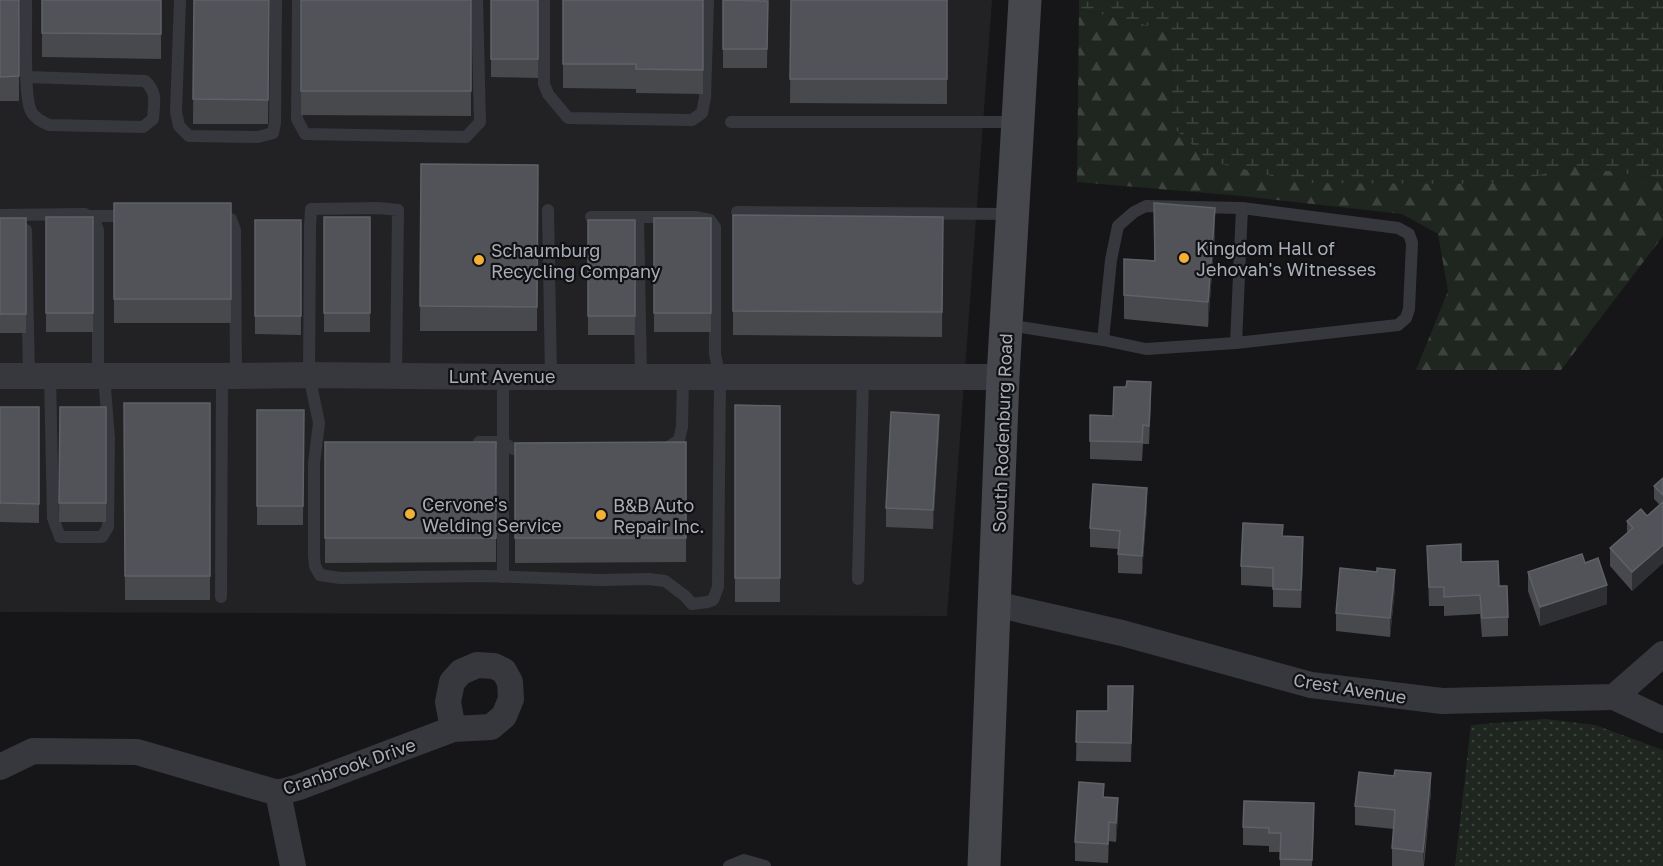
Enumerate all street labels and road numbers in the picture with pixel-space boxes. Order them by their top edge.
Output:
street label: South Rodenburg Road [988,333,1016,533]
street label: Lunt Avenue [449,365,555,387]
street label: Crest Avenue [1292,668,1408,708]
street label: Cranbrook Drive [280,733,418,799]

